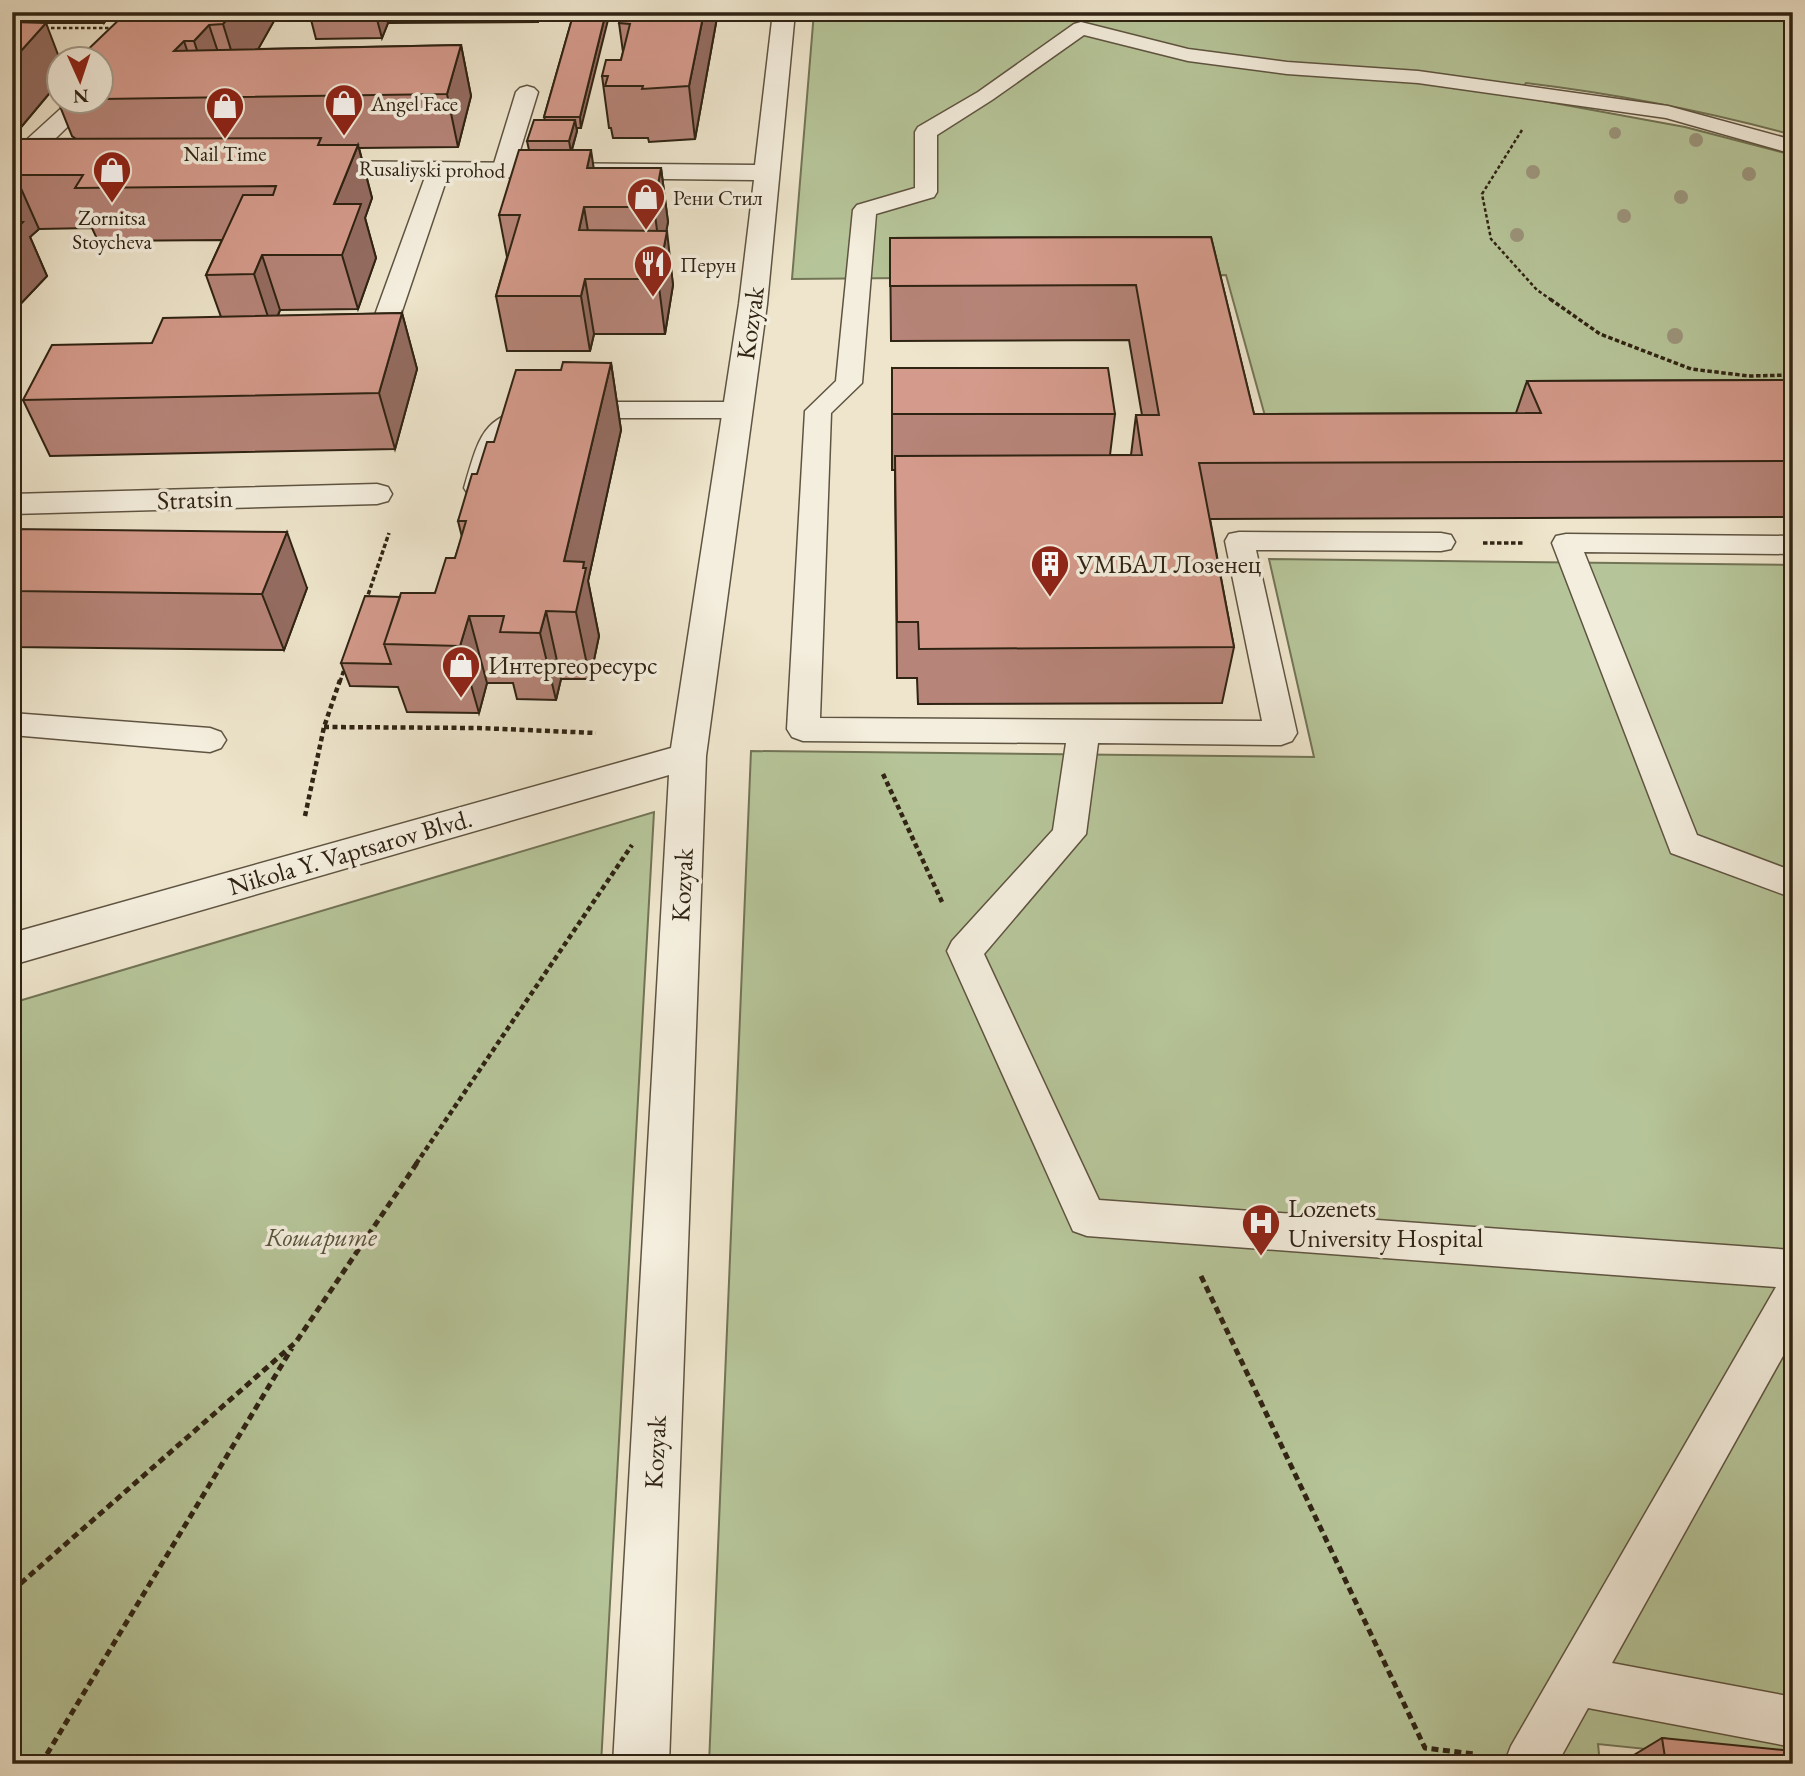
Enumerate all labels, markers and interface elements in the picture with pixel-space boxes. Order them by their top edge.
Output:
north arrow [46,46,116,116]
shop icon: Angel Face [323,82,365,137]
text: N [72,84,89,109]
shop icon: Nail Time [204,85,246,140]
place label: Angel Face [370,90,458,117]
place label: Nail Time [183,140,267,167]
shop icon: Zornitsa Stoycheva [91,149,133,204]
street label: Rusaliyski prohod [359,154,506,184]
shop icon: Рени Стил [625,176,667,231]
place label: Рени Стил [673,184,763,211]
place label: Zornitsa Stoycheva [72,204,152,255]
restaurant icon: Перун [632,243,674,298]
place label: Перун [680,251,736,278]
street label: Kozyak [728,283,772,362]
street label: Stratsin [156,481,234,517]
building icon: УМБАЛ Лозенец [1029,543,1071,598]
place label: УМБАЛ Лозенец [1076,547,1262,581]
shop icon: Интергеоресурс [440,644,482,699]
place label: Интергеоресурс [488,648,658,682]
street label: Nikola Y. Vaptsarov Blvd. [224,801,476,903]
street label: Kozyak [663,847,701,923]
place label: Lozenets University Hospital [1288,1191,1483,1255]
hospital icon: Lozenets University Hospital [1240,1202,1282,1257]
park label: Кошарите [264,1220,378,1254]
street label: Kozyak [636,1414,674,1490]

